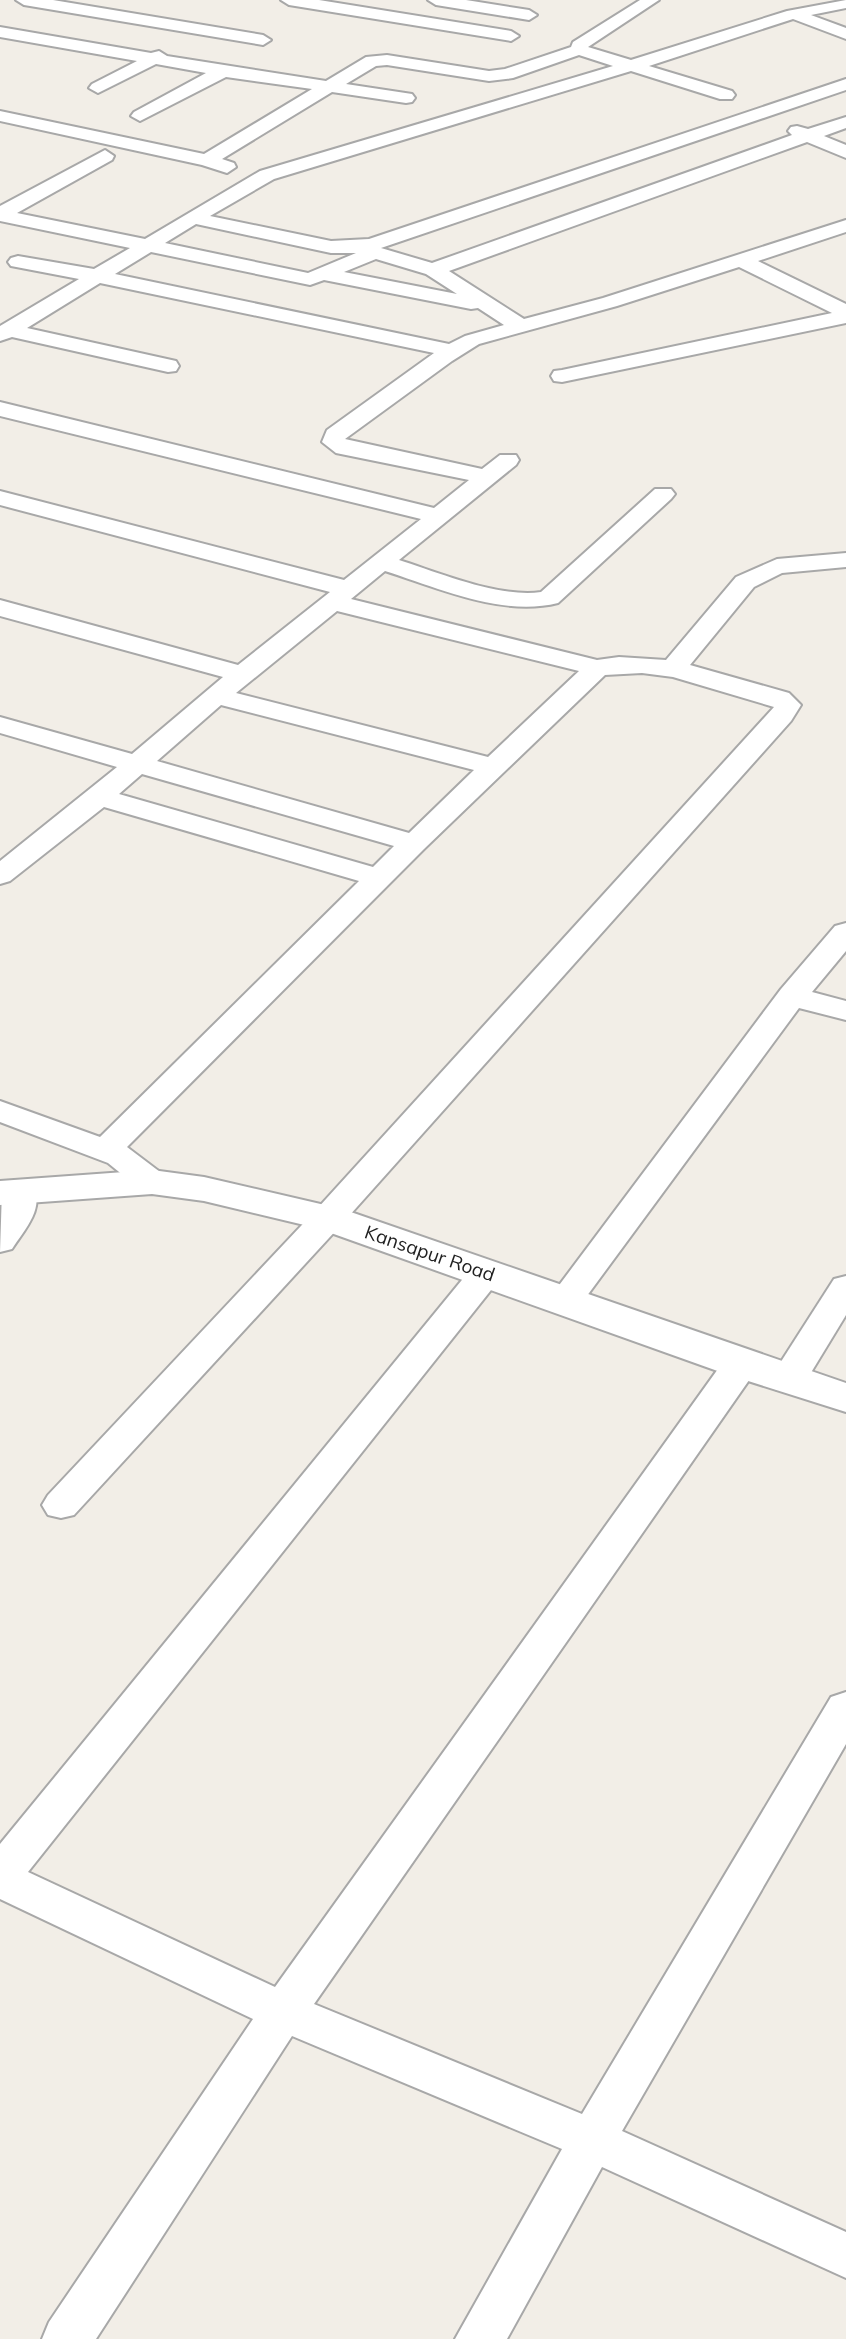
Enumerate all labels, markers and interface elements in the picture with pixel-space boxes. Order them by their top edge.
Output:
street label: Kansapur Road [362,1219,498,1287]

